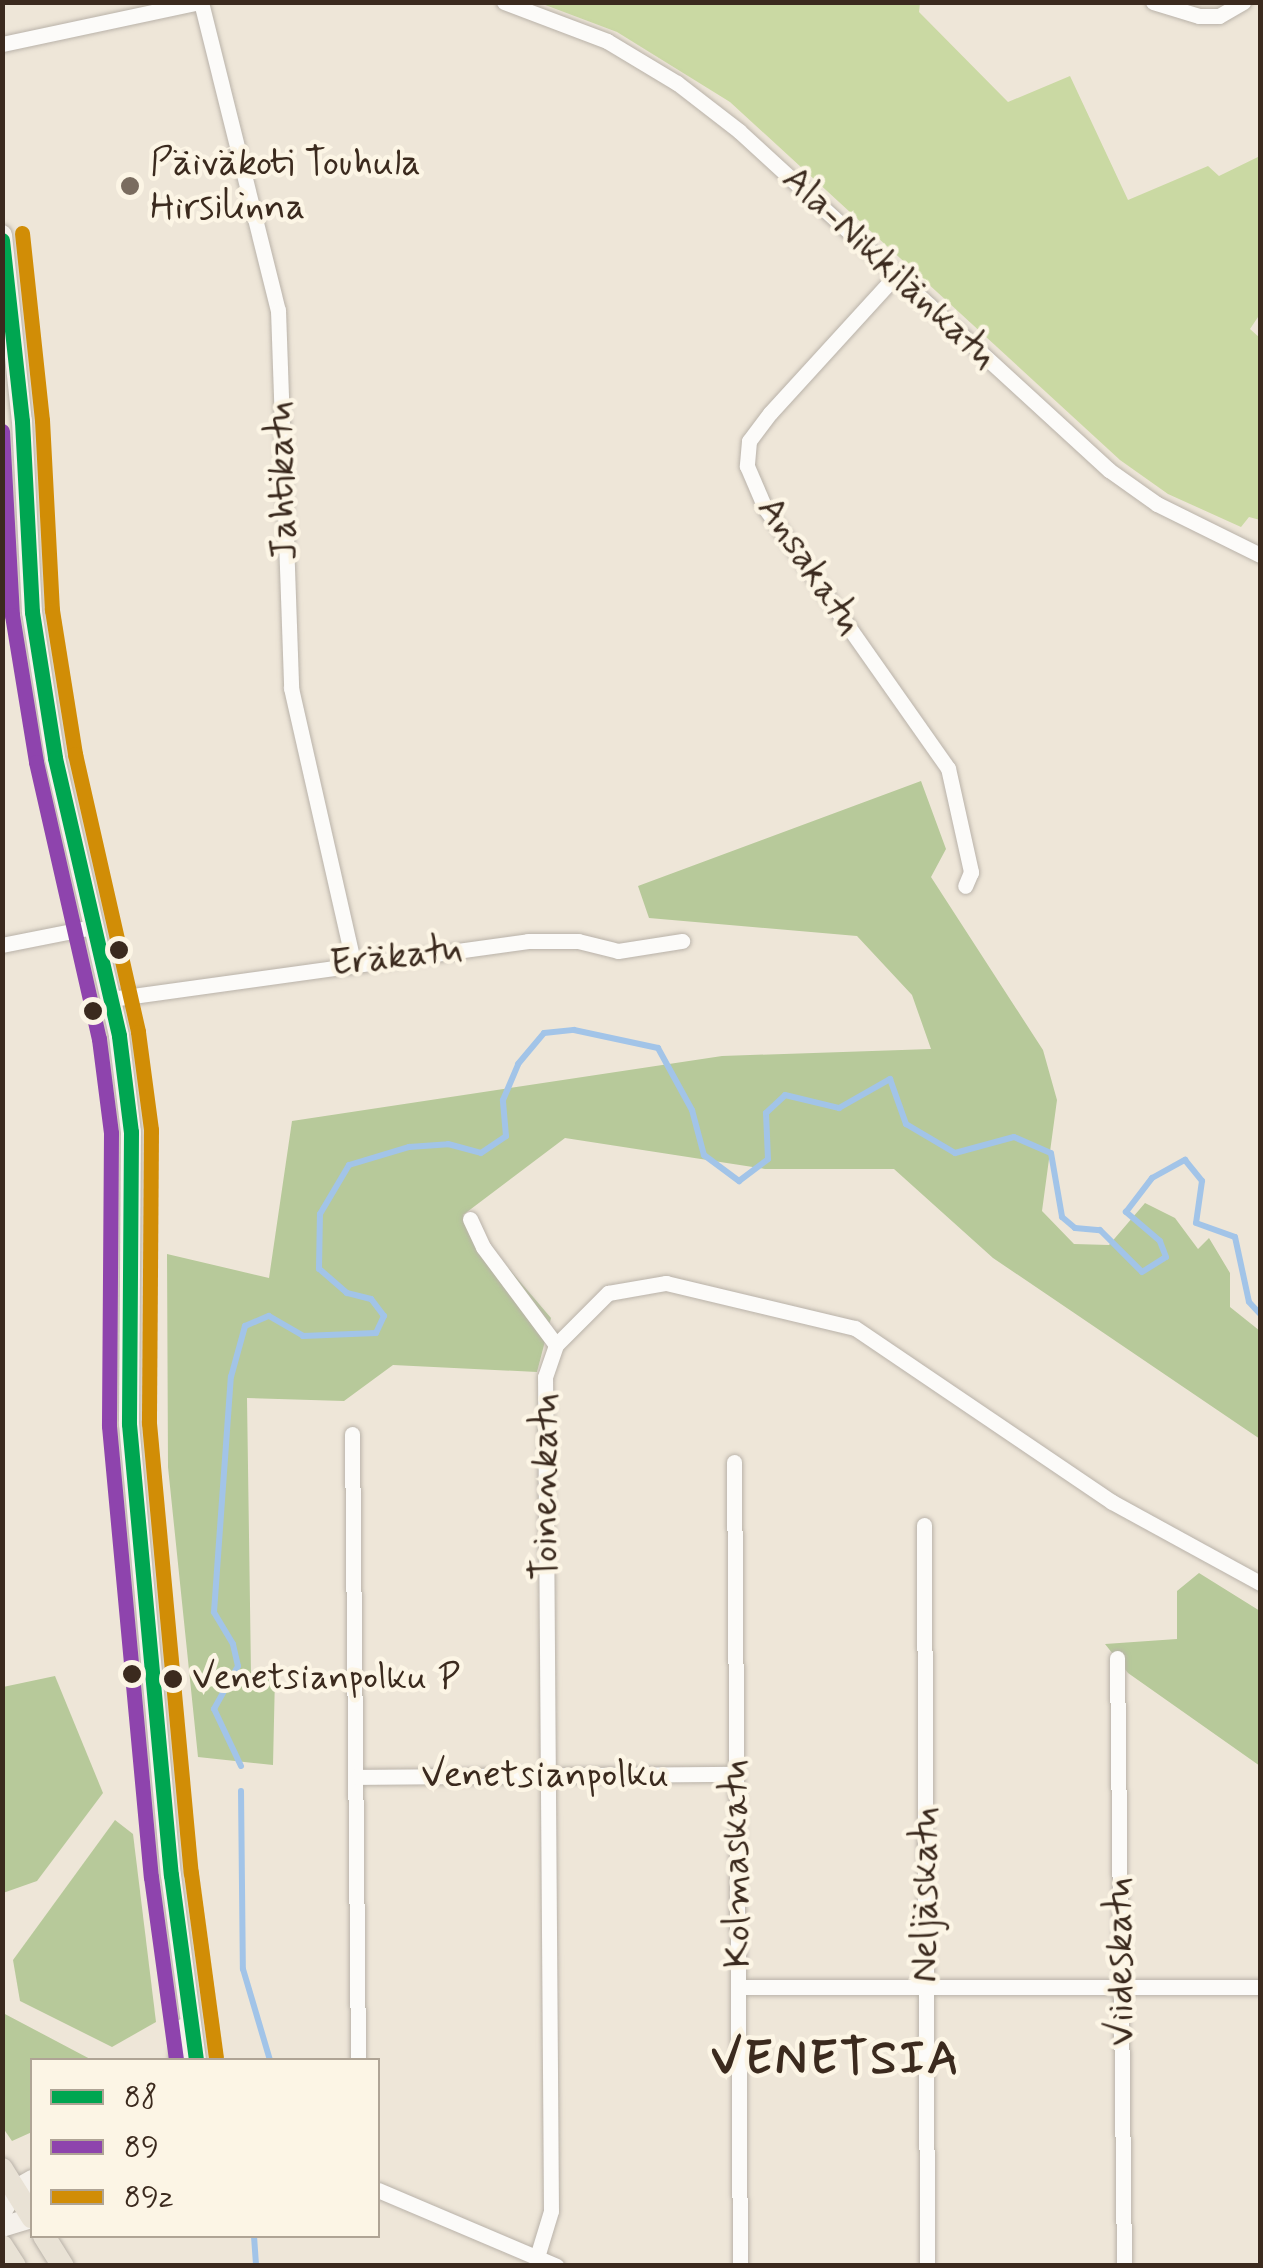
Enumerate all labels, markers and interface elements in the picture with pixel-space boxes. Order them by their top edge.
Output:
place label: Päiväkoti Touhula Hirsilinna [150,141,421,230]
street label: Ala-Nikkilänkatu [772,157,1006,379]
marker: Päiväkoti Touhula Hirsilinna [119,175,141,197]
street label: Jahtikatu [257,401,309,561]
street label: Ansakatu [746,488,872,644]
street label: Eräkatu [328,926,464,988]
unlabelled marker [109,940,129,960]
unlabelled marker [83,1001,103,1021]
street label: Toinenkatu [523,1394,569,1580]
place label: Venetsianpolku P [192,1657,458,1701]
unlabelled marker [122,1664,142,1684]
marker: Venetsianpolku P [163,1669,183,1689]
street label: Venetsianpolku [421,1753,669,1799]
street label: Kolmaskatu [712,1760,762,1968]
street label: Neljäskatu [903,1807,949,1983]
street label: Viideskatu [1097,1877,1145,2047]
district label: VENETSIA [712,2031,960,2089]
legend [30,2058,380,2238]
text: 88 [124,2078,157,2117]
text: 89 [124,2128,159,2167]
text: 89z [124,2178,174,2217]

